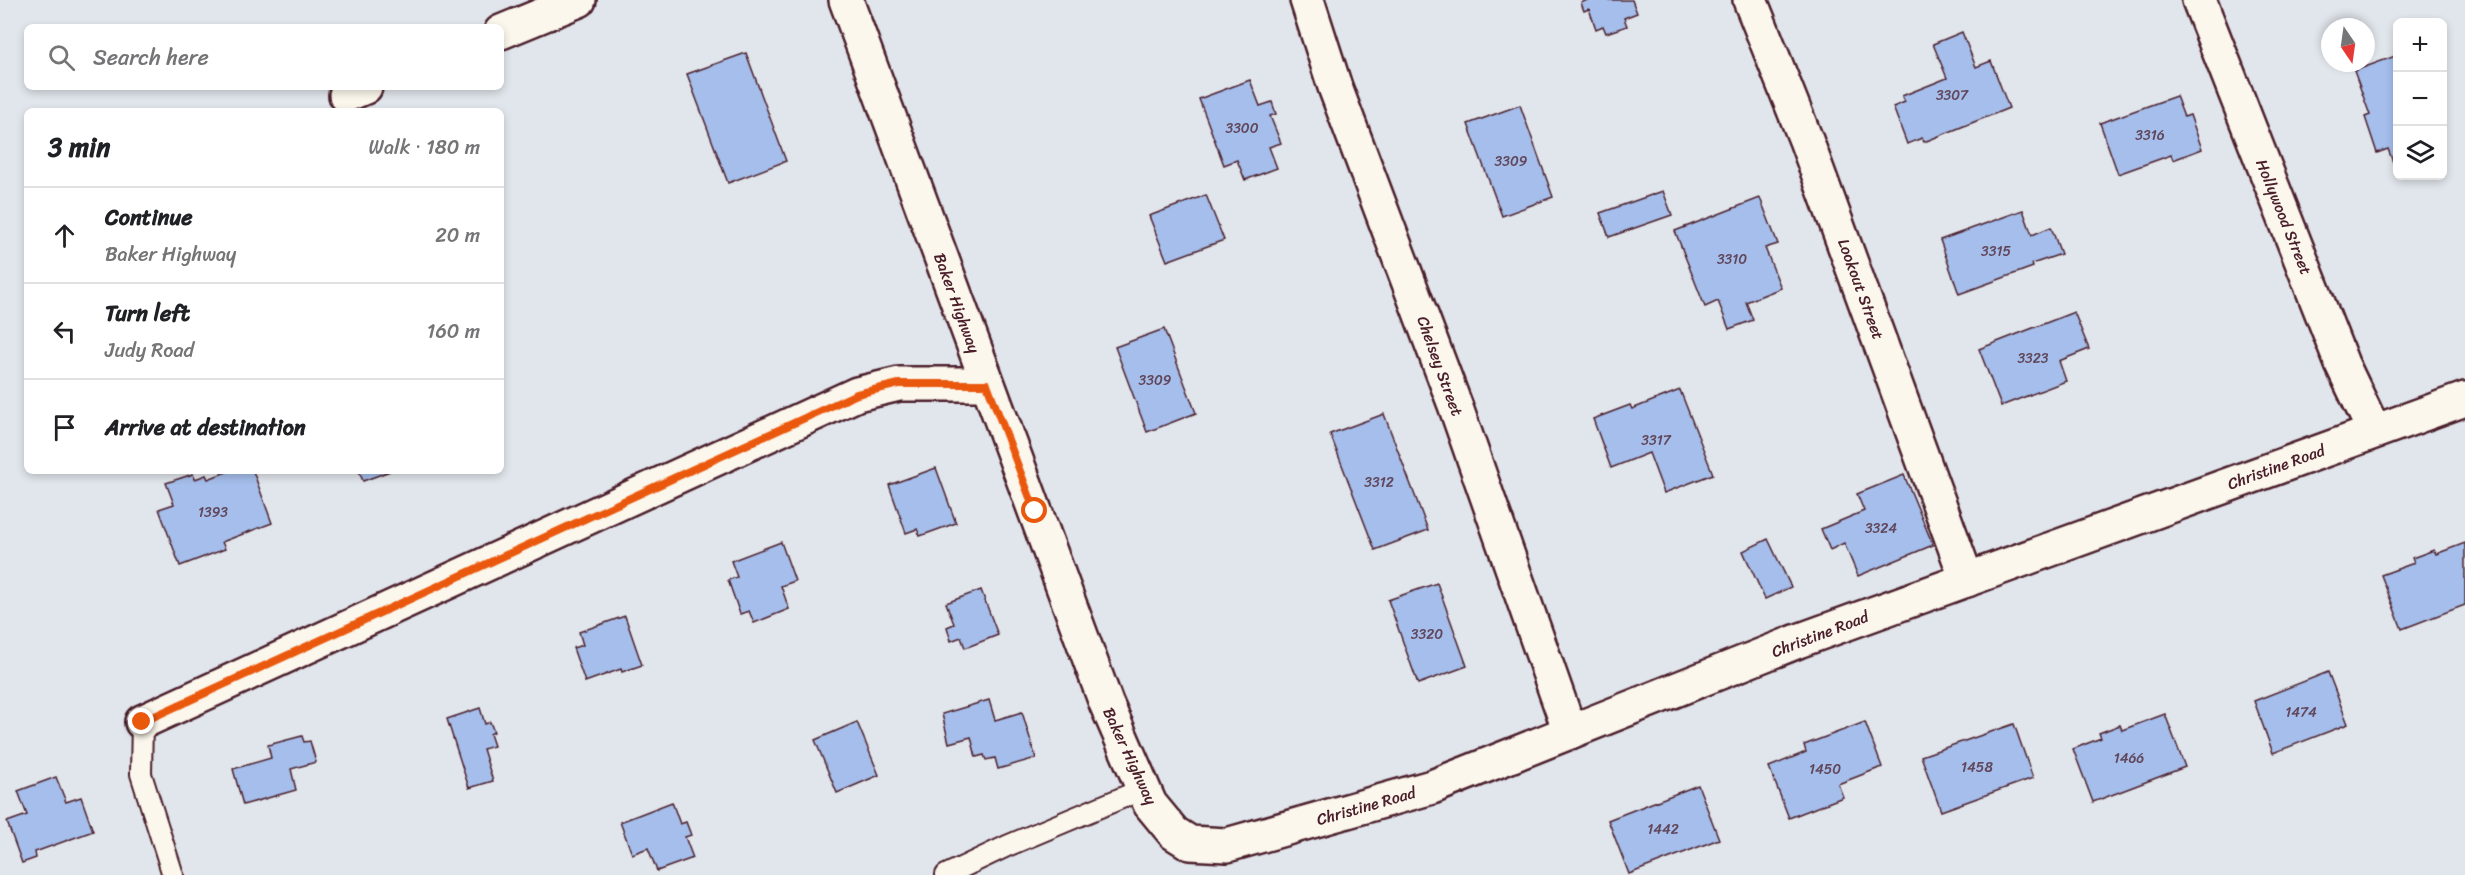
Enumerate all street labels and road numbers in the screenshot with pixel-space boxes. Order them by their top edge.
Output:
street label: Hollywood Street [2248,155,2320,279]
street label: Lookout Street [1829,234,1893,344]
street label: Baker Highway [925,249,989,358]
street label: Chelsey Street [1408,312,1472,420]
street label: Christine Road [2223,435,2330,498]
street label: Christine Road [1767,602,1874,666]
street label: Baker Highway [1095,702,1166,810]
street label: Christine Road [1313,778,1421,834]

